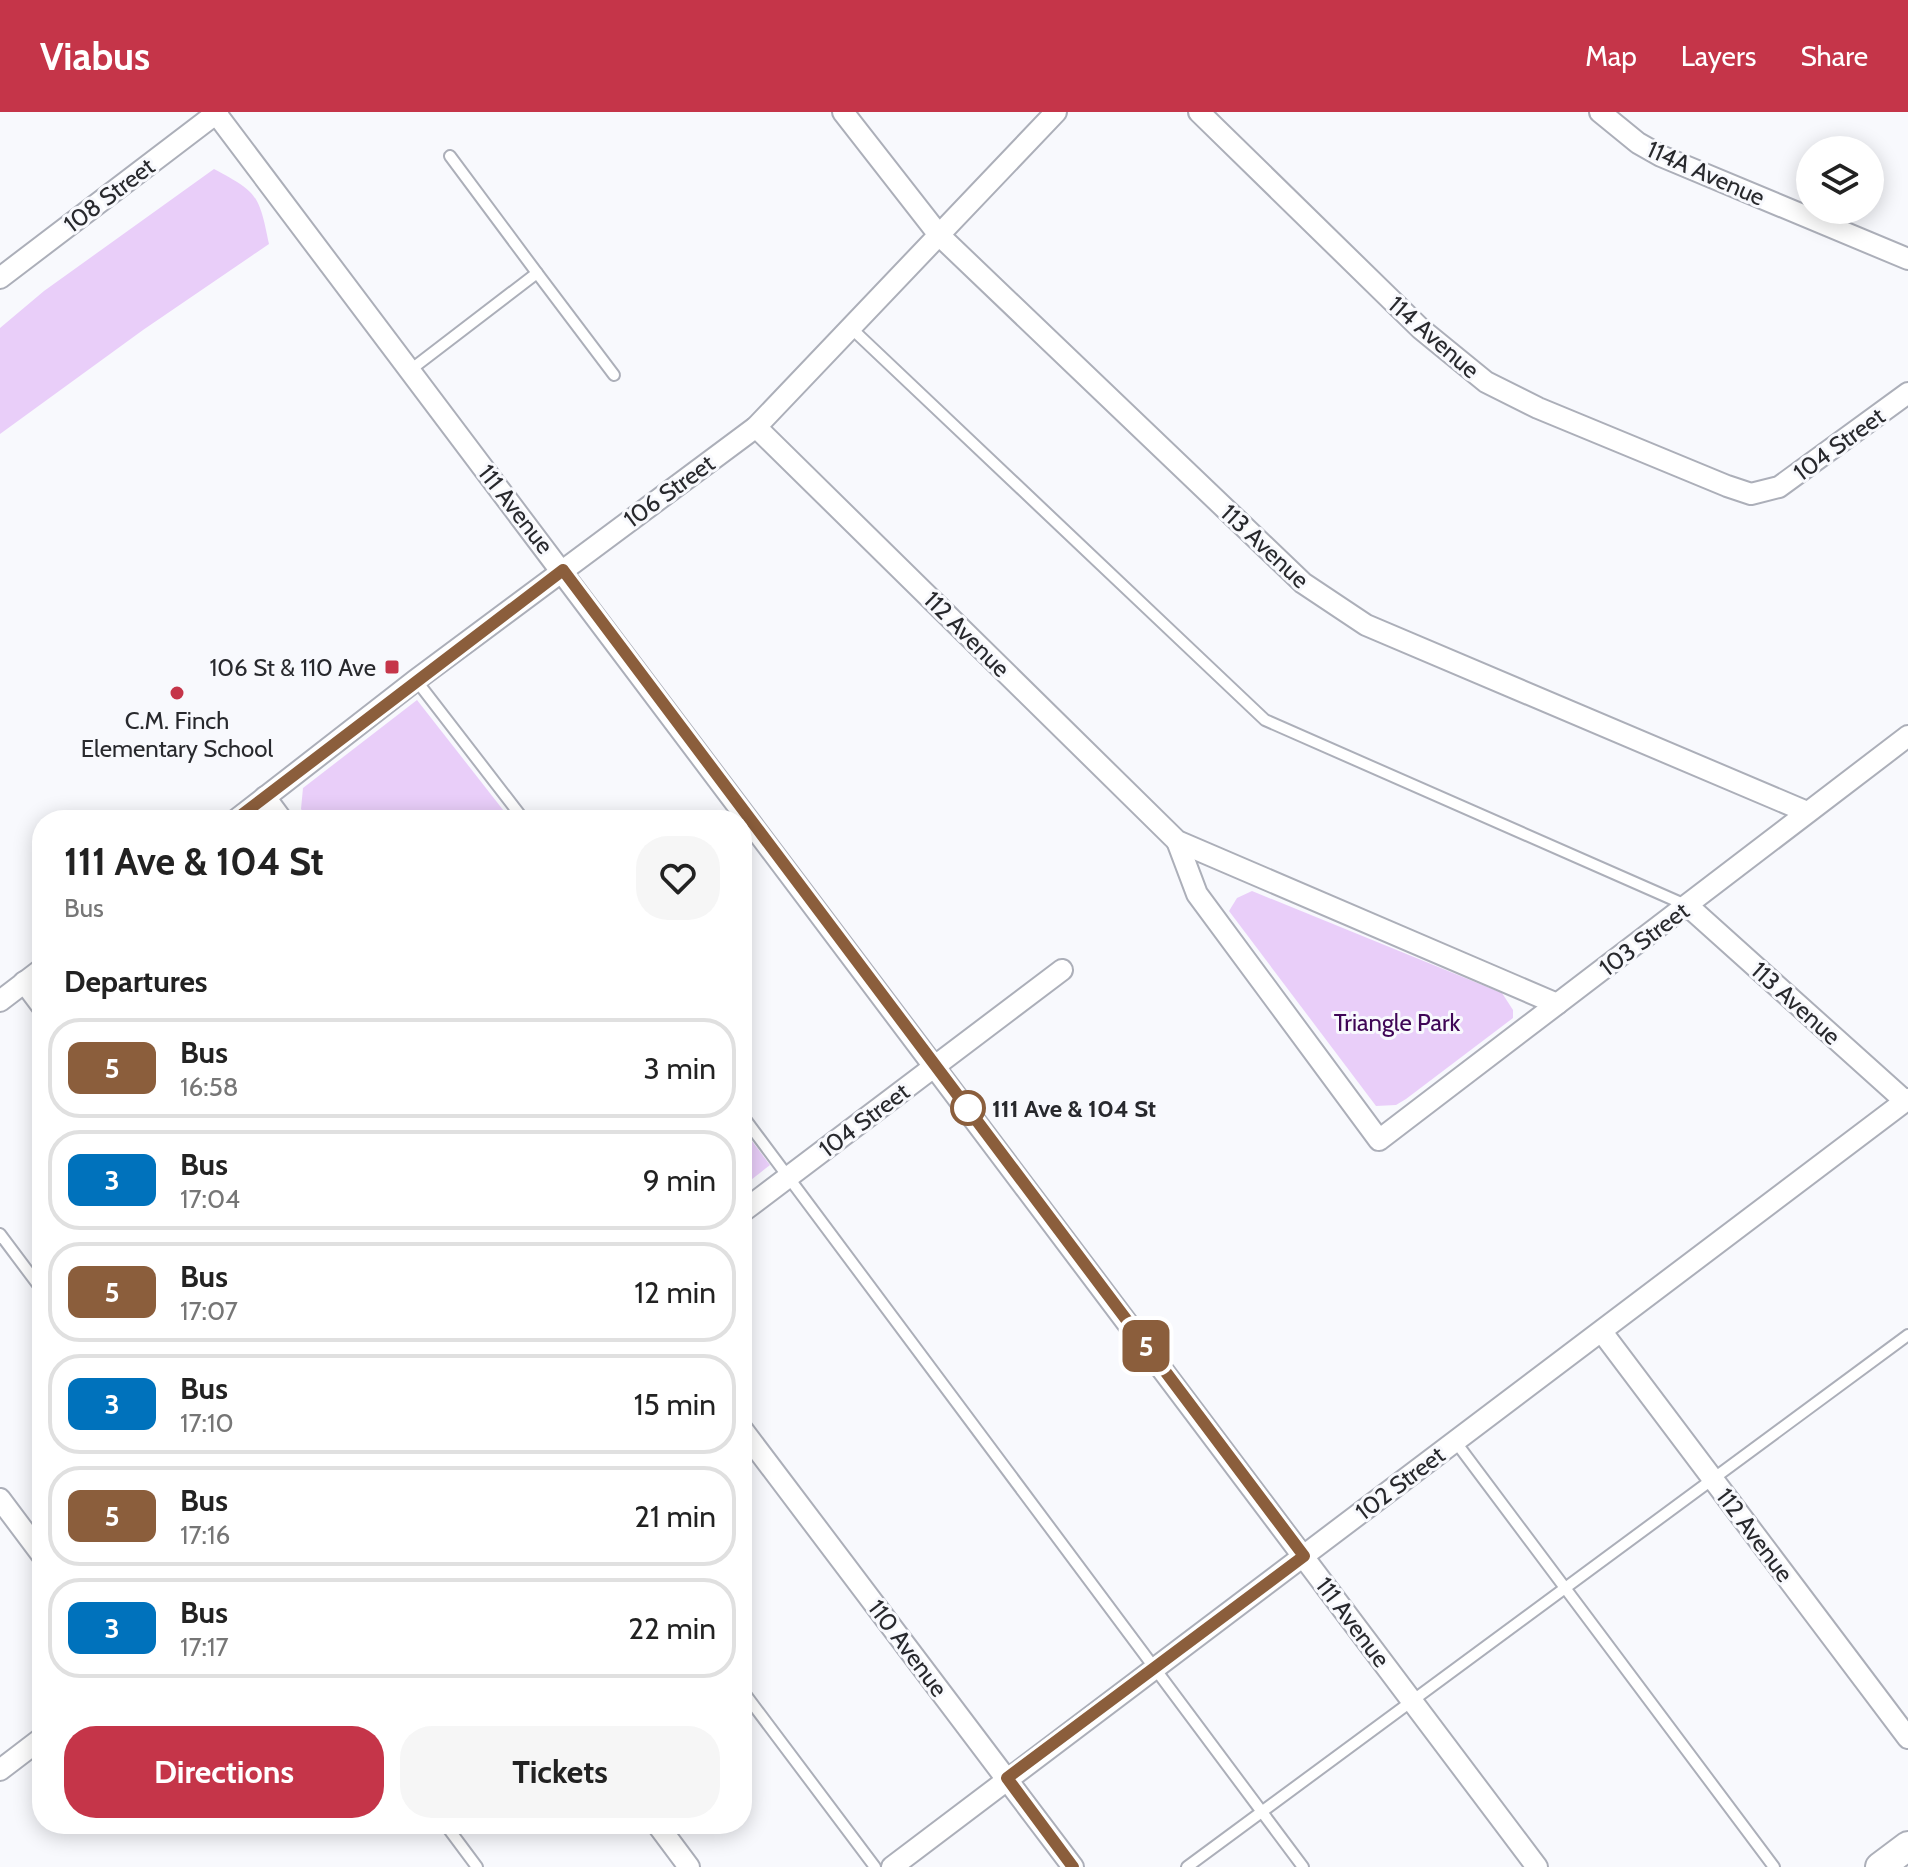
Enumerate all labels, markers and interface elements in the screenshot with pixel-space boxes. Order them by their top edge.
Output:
text: Viabus [40,33,150,80]
text: Map [1585,39,1637,73]
text: Layers [1681,39,1756,73]
text: Share [1800,39,1868,73]
street label: 114A Avenue [1643,134,1769,212]
map controls [1796,136,1884,224]
button: layers [1796,136,1884,224]
street label: 108 Street [58,151,160,239]
street label: 114 Avenue [1383,290,1485,384]
street label: 104 Street [1788,401,1890,487]
street label: 106 Street [618,448,720,534]
street label: 111 Avenue [472,459,560,559]
street label: 113 Avenue [1215,498,1315,594]
street label: 112 Avenue [918,585,1016,683]
place label: 106 St & 110 Ave [210,653,376,682]
marker: 106 St & 110 Ave [383,658,401,676]
marker: C.M. Finch Elementary School [168,684,186,702]
place label: C.M. Finch Elementary School [81,706,274,763]
button: heart [636,836,720,920]
text: 111 Ave & 104 St [64,838,324,885]
text: Bus [64,892,104,924]
street label: 103 Street [1593,896,1695,982]
street label: 113 Avenue [1745,955,1847,1051]
text: Departures [64,963,208,1000]
park label: Triangle Park [1334,1008,1461,1037]
text: Bus [180,1034,228,1071]
text: 3 min [644,1050,716,1087]
text: 5 [104,1051,120,1085]
text: 16:58 [180,1071,238,1103]
street label: 104 Street [813,1077,915,1163]
marker: 111 Ave & 104 St [951,1091,985,1125]
place label: 111 Ave & 104 St [992,1094,1156,1123]
text: Bus [180,1146,228,1183]
text: 9 min [643,1162,716,1199]
text: 3 [104,1163,120,1197]
text: 17:04 [180,1183,240,1215]
text: Bus [180,1258,228,1295]
text: 12 min [634,1274,716,1311]
text: 5 [104,1275,120,1309]
text: 17:07 [180,1295,238,1327]
line badge: 5 [1120,1320,1172,1372]
text: 5 [1138,1329,1154,1363]
text: Bus [180,1370,228,1407]
text: 15 min [634,1386,716,1423]
text: 3 [104,1387,120,1421]
text: 17:10 [180,1407,234,1439]
street label: 102 Street [1350,1440,1450,1526]
text: Bus [180,1482,228,1519]
street label: 112 Avenue [1710,1482,1800,1588]
text: 21 min [634,1498,716,1535]
text: 5 [104,1499,120,1533]
text: 17:16 [180,1519,230,1551]
street label: 111 Avenue [1310,1571,1396,1673]
text: Bus [180,1594,228,1631]
street label: 110 Avenue [862,1594,954,1702]
text: 22 min [628,1610,716,1647]
text: 3 [104,1611,120,1645]
text: 17:17 [180,1631,229,1663]
button: Directions [64,1726,384,1818]
button: Tickets [400,1726,720,1818]

